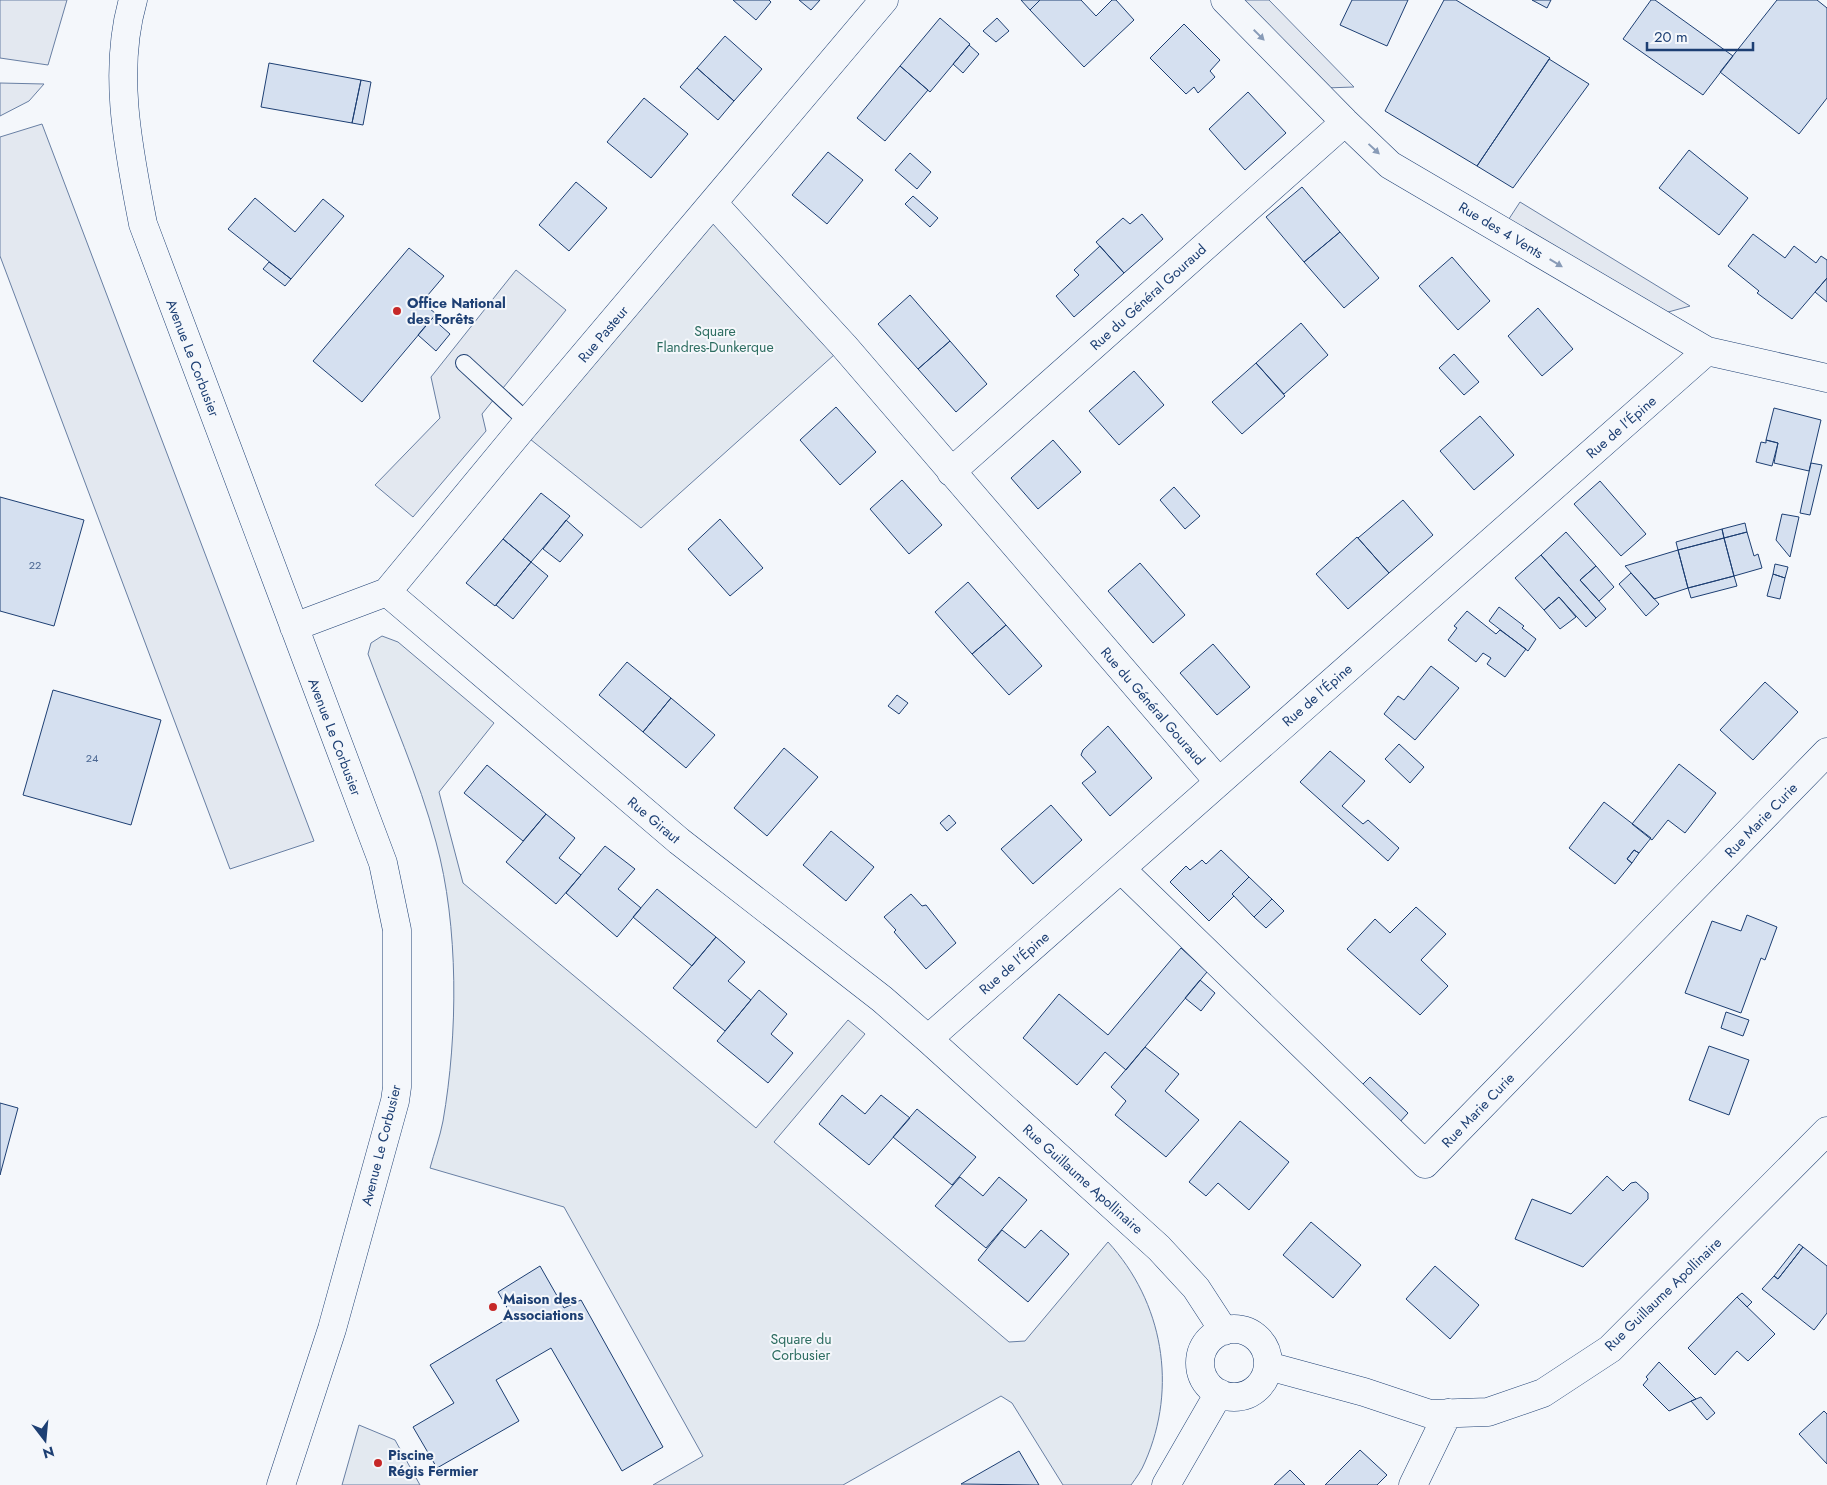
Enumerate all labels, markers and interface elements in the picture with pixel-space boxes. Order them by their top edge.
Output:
scale bar [1647,20,1753,52]
text: 20 m [1654,26,1688,48]
one-way arrow [1253,29,1265,41]
one-way arrow [1368,143,1380,155]
street label: Rue des 4 Vents [1455,197,1547,263]
street label: Rue du Général Gouraud [1085,239,1211,355]
one-way arrow [1550,258,1563,267]
place label: Office National des Forêts [407,293,506,329]
street label: Avenue Le Corbusier [161,296,225,420]
street label: Rue Pasteur [573,301,633,367]
marker: Office National des Forêts [391,305,403,317]
park label: Square Flandres-Dunkerque [656,321,774,357]
street label: Rue de l'Épine [1582,391,1660,463]
house number: 22 [29,557,41,573]
street label: Rue du Général Gouraud [1096,643,1210,769]
street label: Rue de l'Épine [1278,659,1356,731]
street label: Avenue Le Corbusier [303,675,367,799]
house number: 24 [86,750,99,766]
street label: Rue Marie Curie [1720,778,1802,862]
street label: Rue Giraut [623,792,685,848]
street label: Rue de l'Épine [975,927,1053,999]
street label: Rue Marie Curie [1437,1068,1519,1152]
street label: Avenue Le Corbusier [356,1082,406,1208]
street label: Rue Guillaume Apollinaire [1018,1119,1148,1239]
street label: Rue Guillaume Apollinaire [1600,1233,1726,1355]
place label: Maison des Associations [502,1289,584,1325]
marker: Maison des Associations [487,1301,499,1313]
park label: Square du Corbusier [770,1329,832,1365]
north arrow [20,1415,70,1465]
text: N [40,1441,57,1464]
place label: Piscine Régis Fermier [388,1445,479,1481]
marker: Piscine Régis Fermier [372,1457,384,1469]

